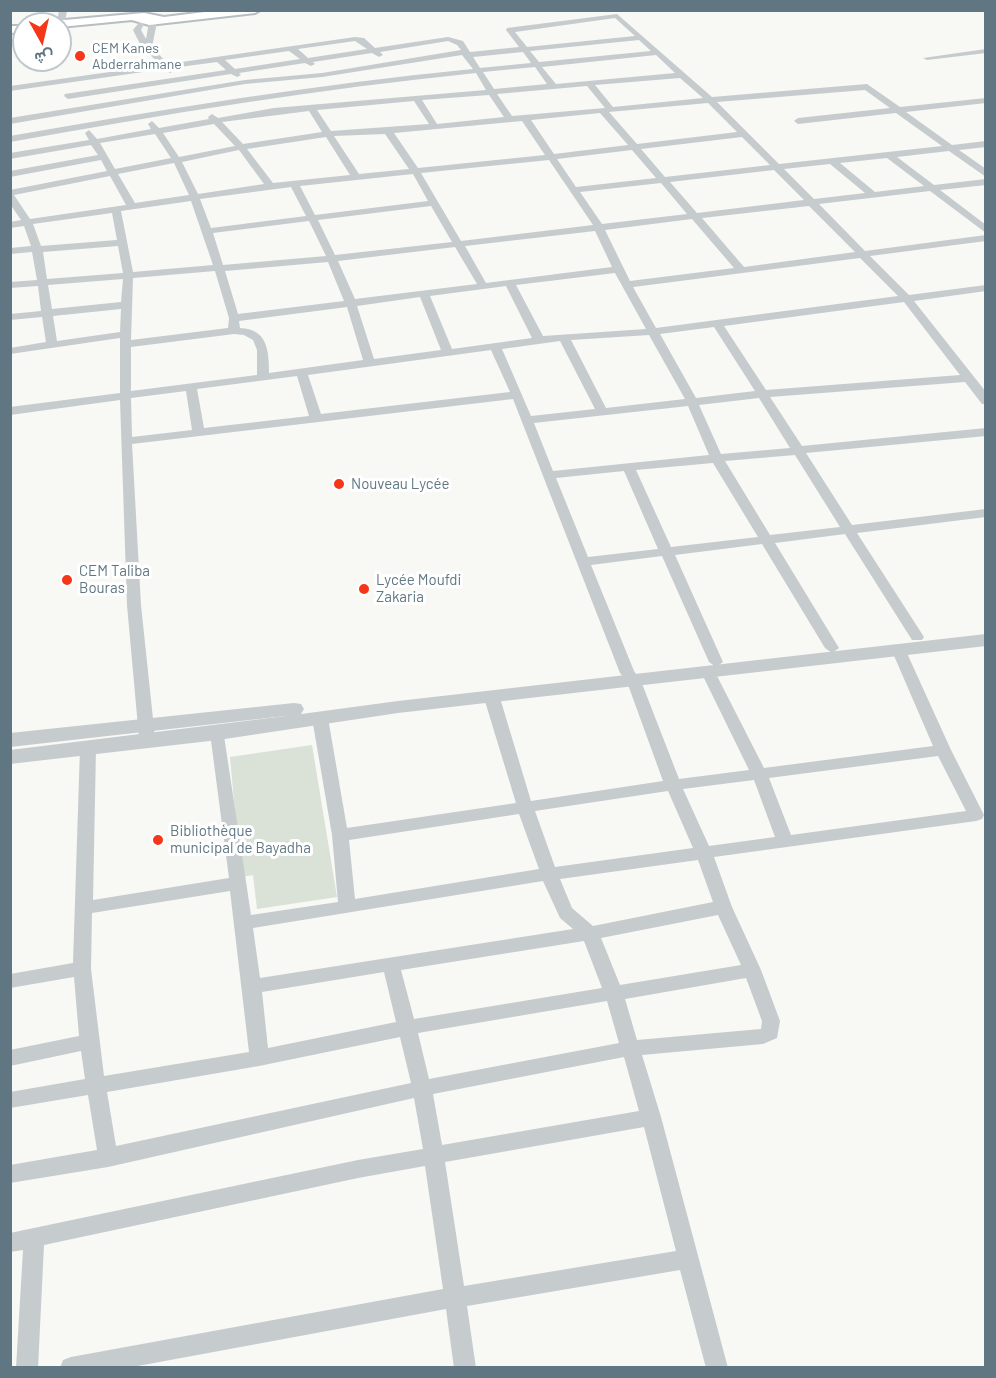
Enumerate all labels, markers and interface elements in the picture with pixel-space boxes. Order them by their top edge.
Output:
north arrow [12,12,72,72]
place label: CEM Kanes Abderrahmane [92,40,182,72]
text: ش [33,48,55,69]
marker: CEM Kanes Abderrahmane [73,49,87,63]
place label: Nouveau Lycée [351,475,450,493]
marker: Nouveau Lycée [332,477,346,491]
place label: CEM Taliba Bouras [79,562,150,597]
place label: Lycée Moufdi Zakaria [376,571,461,606]
marker: CEM Taliba Bouras [60,573,74,587]
marker: Lycée Moufdi Zakaria [357,582,371,596]
place label: Bibliothèque municipal de Bayadha [170,822,311,857]
marker: Bibliothèque municipal de Bayadha [151,833,165,847]

